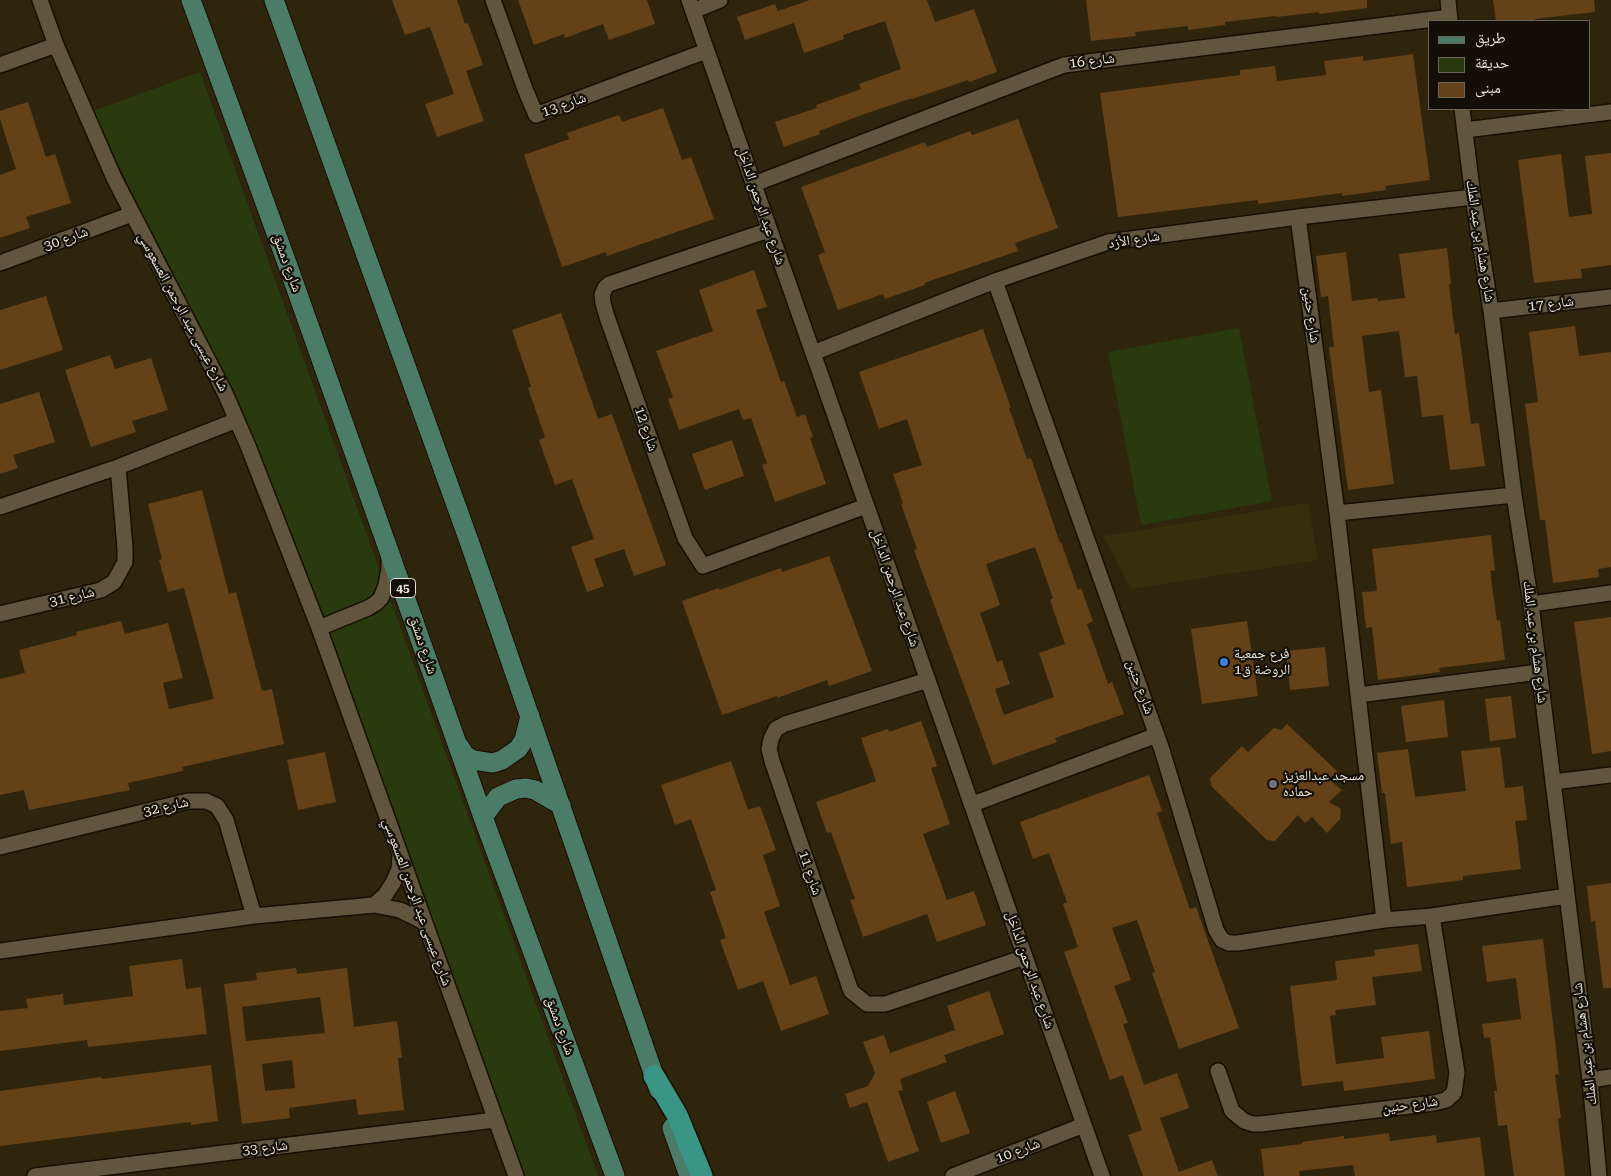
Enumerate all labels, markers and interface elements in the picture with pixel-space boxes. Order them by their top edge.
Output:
legend [1428,20,1591,110]
text: طريق [1475,29,1506,47]
street label: شارع 16 [1068,50,1116,72]
text: حديقة [1475,54,1509,72]
text: مبنى [1475,79,1501,97]
street label: شارع 13 [540,89,588,121]
street label: شارع عبد الرحمن الداخل [733,145,789,267]
street label: شارع هشام بن عبد الملك [1462,179,1498,303]
street label: شارع 30 [42,223,90,255]
street label: شارع الأزد [1107,228,1161,252]
street label: شارع عيسى عبد الرحمن العسعوسي [134,230,232,394]
street label: شارع دمشق [269,232,305,294]
street label: شارع حنين [1299,286,1323,344]
street label: شارع 17 [1527,293,1575,315]
street label: شارع 12 [631,405,661,453]
street label: شارع عبد الرحمن الداخل [867,527,923,649]
road number: 45 [390,578,416,598]
street label: شارع هشام بن عبد الملك [1519,580,1551,704]
street label: شارع 31 [48,584,96,610]
street label: شارع دمشق [405,614,441,676]
place label: فرع جمعية الروضة ق1 [1234,646,1290,679]
marker: فرع جمعية الروضة ق1 [1218,656,1230,668]
street label: شارع حنين [1122,658,1158,716]
place label: مسجد عبدالعزيز حماده [1283,768,1364,800]
marker: مسجد عبدالعزيز حماده [1267,778,1279,790]
street label: شارع 32 [142,794,190,820]
street label: شارع عيسى عبد الرحمن العسعوسي [379,816,455,988]
street label: شارع 11 [795,849,825,897]
street label: شارع عبد الرحمن الداخل [1002,909,1058,1031]
street label: شارع هشام بن عبد الملك [1569,982,1601,1106]
street label: شارع دمشق [542,995,578,1057]
street label: شارع حنين [1381,1093,1439,1117]
street label: شارع 10 [994,1135,1042,1167]
street label: شارع 33 [241,1137,289,1159]

